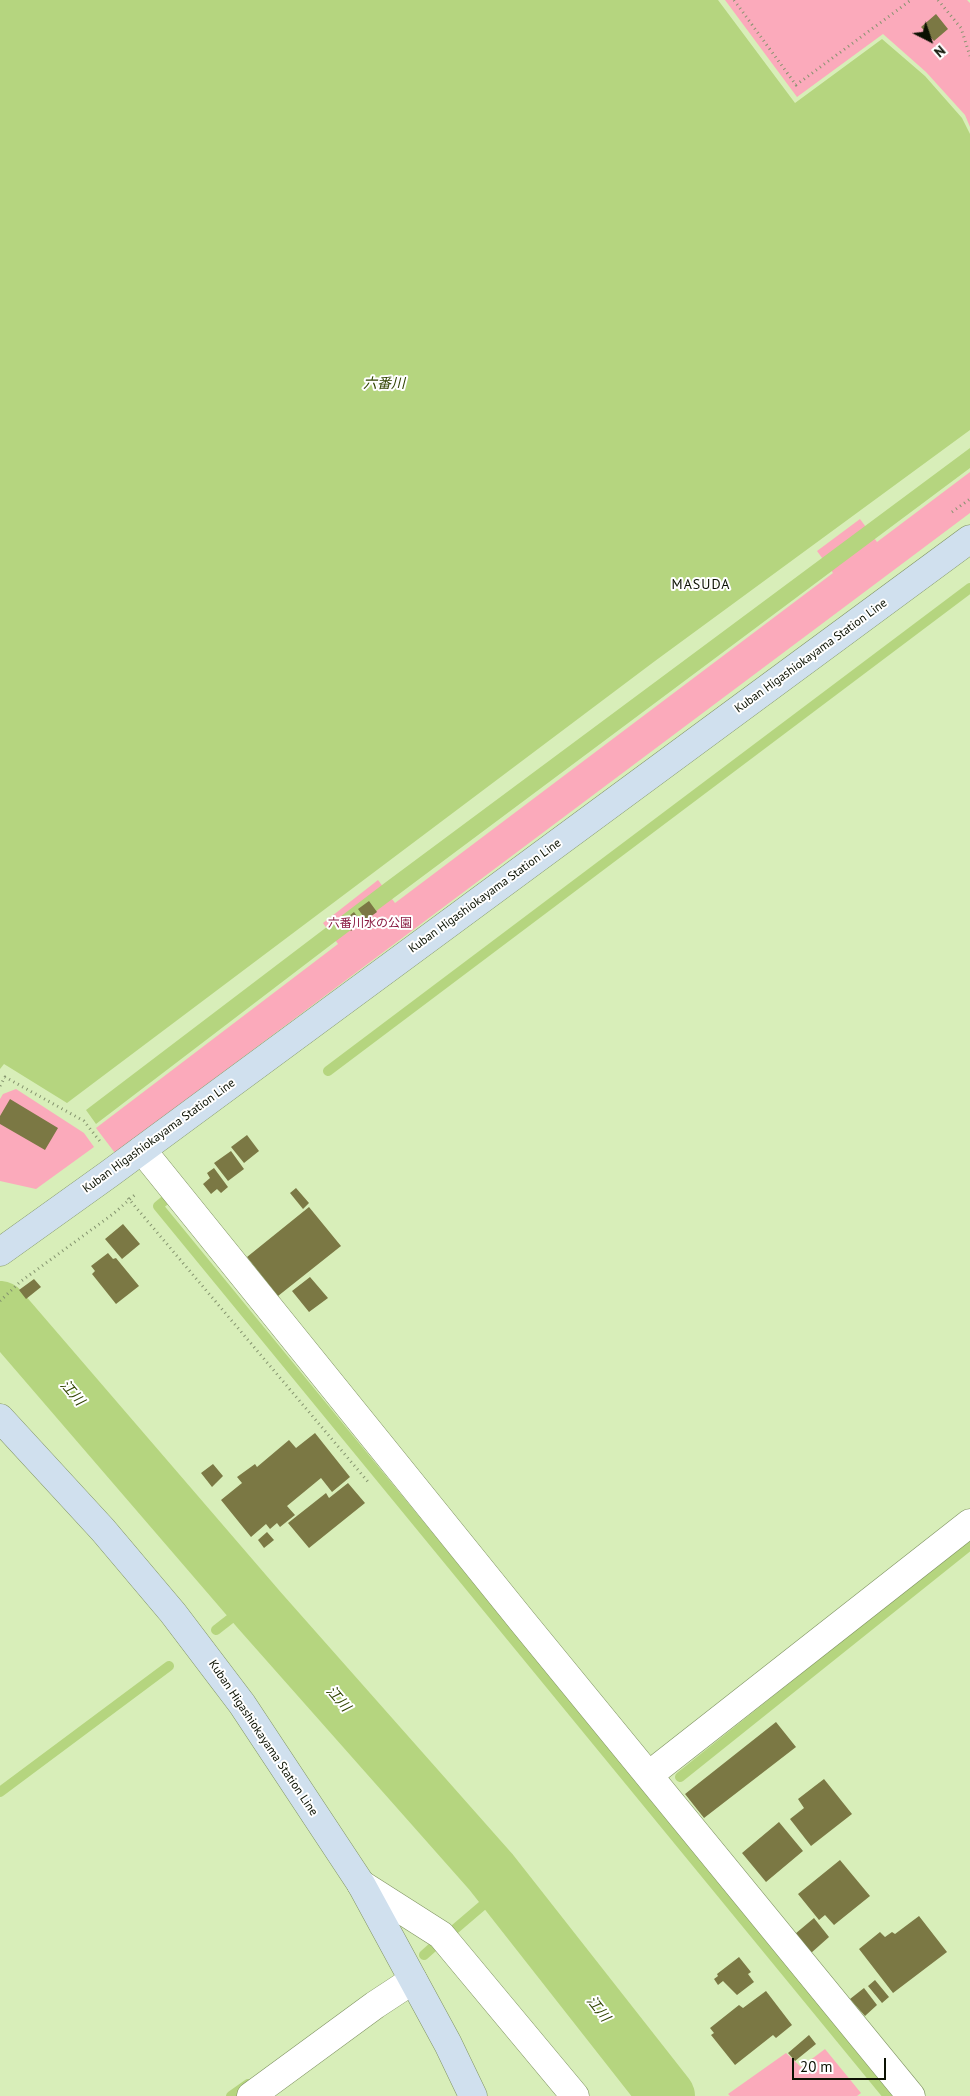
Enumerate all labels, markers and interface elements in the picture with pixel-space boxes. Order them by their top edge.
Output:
north arrow [905,15,955,65]
text: N [930,42,949,61]
water label: 六番川 [363,376,405,392]
district label: MASUDA [671,577,731,593]
street label: Kuban Higashiokayama Station Line [732,596,890,716]
street label: Kuban Higashiokayama Station Line [406,836,564,956]
park label: 六番川水の公園 [328,917,412,931]
street label: Kuban Higashiokayama Station Line [80,1076,238,1196]
water label: 江川 [56,1377,88,1409]
street label: Kuban Higashiokayama Station Line [205,1657,321,1819]
water label: 江川 [322,1683,354,1715]
water label: 江川 [583,1993,613,2025]
scale bar [795,2048,889,2080]
text: 20 m [800,2057,833,2076]

